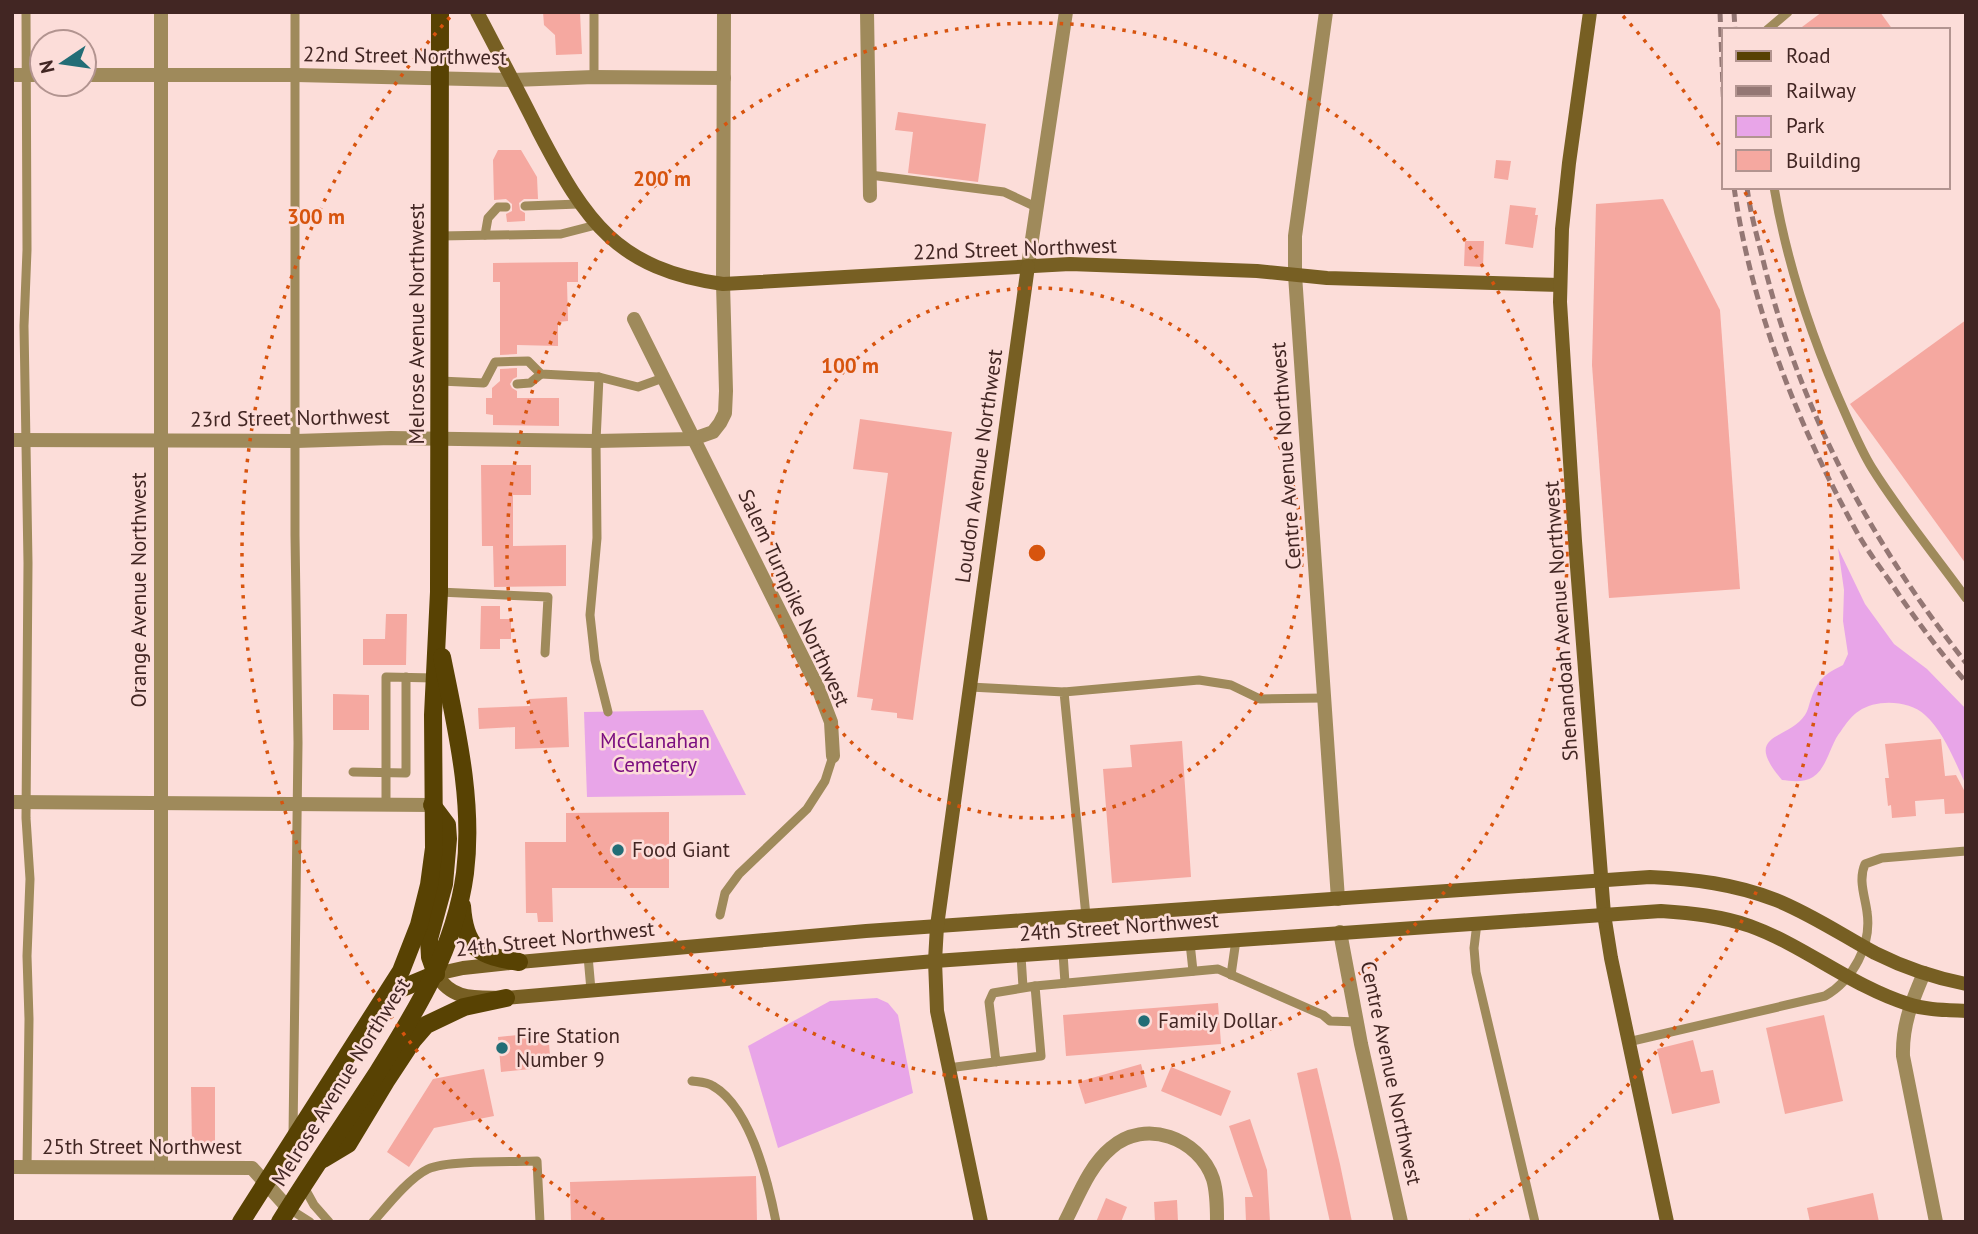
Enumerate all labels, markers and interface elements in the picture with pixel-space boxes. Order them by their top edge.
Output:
north arrow [28,28,98,98]
legend [1722,28,1950,189]
street label: 22nd Street Northwest [303,40,507,71]
text: Road [1786,42,1830,69]
text: N [33,58,60,76]
text: Railway [1786,77,1856,104]
text: Park [1786,112,1825,139]
text: Building [1786,147,1861,174]
text: 200 m [633,165,691,192]
text: 300 m [287,203,345,230]
street label: Melrose Avenue Northwest [403,203,430,445]
street label: 22nd Street Northwest [913,231,1117,266]
street label: Centre Avenue Northwest [1264,341,1307,571]
street label: Loudon Avenue Northwest [949,347,1008,585]
text: 100 m [821,352,879,379]
street label: 23rd Street Northwest [190,402,390,433]
street label: Orange Avenue Northwest [125,472,152,708]
street label: Shenandoah Avenue Northwest [1537,480,1584,762]
street label: Salem Turnpike Northwest [732,485,857,711]
centre of rings [1025,541,1049,565]
park label: McClanahan Cemetery [600,727,710,778]
place label: Food Giant [632,836,730,863]
marker: Food Giant [610,842,626,858]
street label: 24th Street Northwest [1018,906,1220,947]
street label: 24th Street Northwest [454,915,656,962]
street label: Centre Avenue Northwest [1355,959,1428,1187]
street label: Melrose Avenue Northwest [265,972,416,1191]
place label: Family Dollar [1158,1007,1278,1034]
marker: Family Dollar [1136,1013,1152,1029]
place label: Fire Station Number 9 [516,1022,620,1073]
marker: Fire Station Number 9 [494,1040,510,1056]
street label: 25th Street Northwest [42,1133,242,1160]

